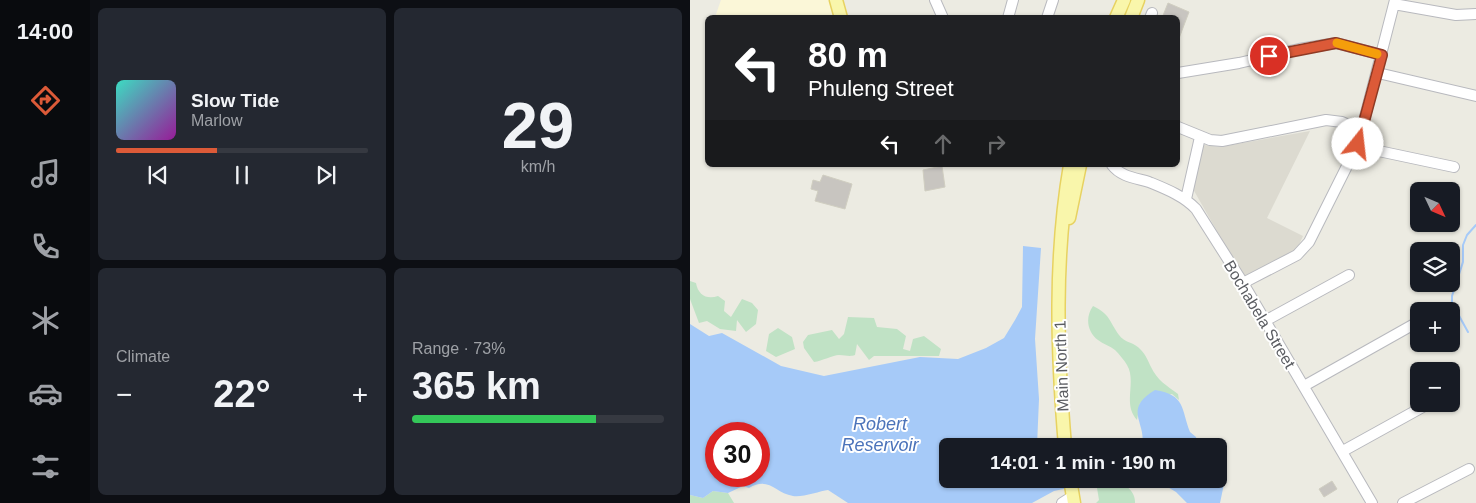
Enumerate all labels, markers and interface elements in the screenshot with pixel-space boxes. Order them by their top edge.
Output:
text: 14:00 [17,19,73,44]
icon: left [725,35,790,100]
text: 80 m [808,35,888,74]
pin [1248,35,1290,77]
icon: arrive [1255,42,1283,70]
text: Phuleng Street [808,76,954,101]
icon: directions [28,83,63,118]
text: 29 [502,89,574,162]
text: Slow Tide [191,90,279,111]
text: Marlow [191,112,243,129]
position arrow [1331,117,1383,169]
icon: left [876,130,904,158]
icon: ahead [929,130,957,158]
icon: right [982,130,1010,158]
icon: music [28,156,63,191]
text: km/h [521,158,555,175]
icon: previous [144,161,172,189]
icon: pause [228,161,256,189]
icon: next [312,161,340,189]
north arrow [1410,182,1460,232]
map controls [1410,182,1460,412]
icon: phone [28,229,63,264]
button: layers [1410,242,1460,292]
street label: Bochabela Street [1221,257,1299,372]
button: + [1410,302,1460,352]
icon: climate [28,303,63,338]
street label: Main North 1 [1051,320,1072,412]
text: Range · 73% [412,340,505,357]
text: Climate [116,348,170,365]
button: − [1410,362,1460,412]
text: 365 km [412,365,541,407]
text: 22° [213,373,271,415]
icon: car [28,376,63,411]
text: − [116,379,132,410]
text: + [352,379,368,410]
water label: Robert Reservoir [841,414,920,455]
speed limit sign: 30 [705,422,770,487]
icon: filters [28,449,63,484]
text: 14:01 · 1 min · 190 m [990,452,1176,473]

